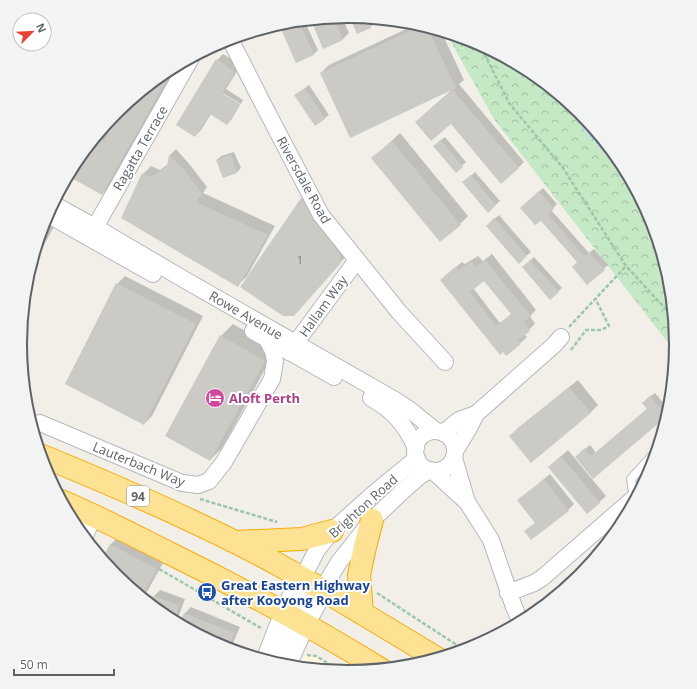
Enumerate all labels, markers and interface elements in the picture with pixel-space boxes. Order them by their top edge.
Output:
north arrow [12,12,52,52]
text: N [33,21,50,35]
street label: Ragatta Terrace [108,102,172,194]
street label: Riversdale Road [273,133,335,227]
house number: 1 [297,252,303,267]
street label: Hallam Way [295,271,352,340]
street label: Rowe Avenue [206,287,286,343]
hotel icon: Aloft Perth [204,387,226,409]
place label: Aloft Perth [229,389,300,407]
street label: Lauterbach Way [90,437,188,491]
street label: Brighton Road [325,470,401,542]
road number: 94 [127,486,149,506]
place label: Great Eastern Highway after Kooyong Road [221,576,370,609]
bus stop icon: Great Eastern Highway after Kooyong Road [196,581,218,603]
scale bar [14,651,114,677]
text: 50 m [20,656,48,673]

